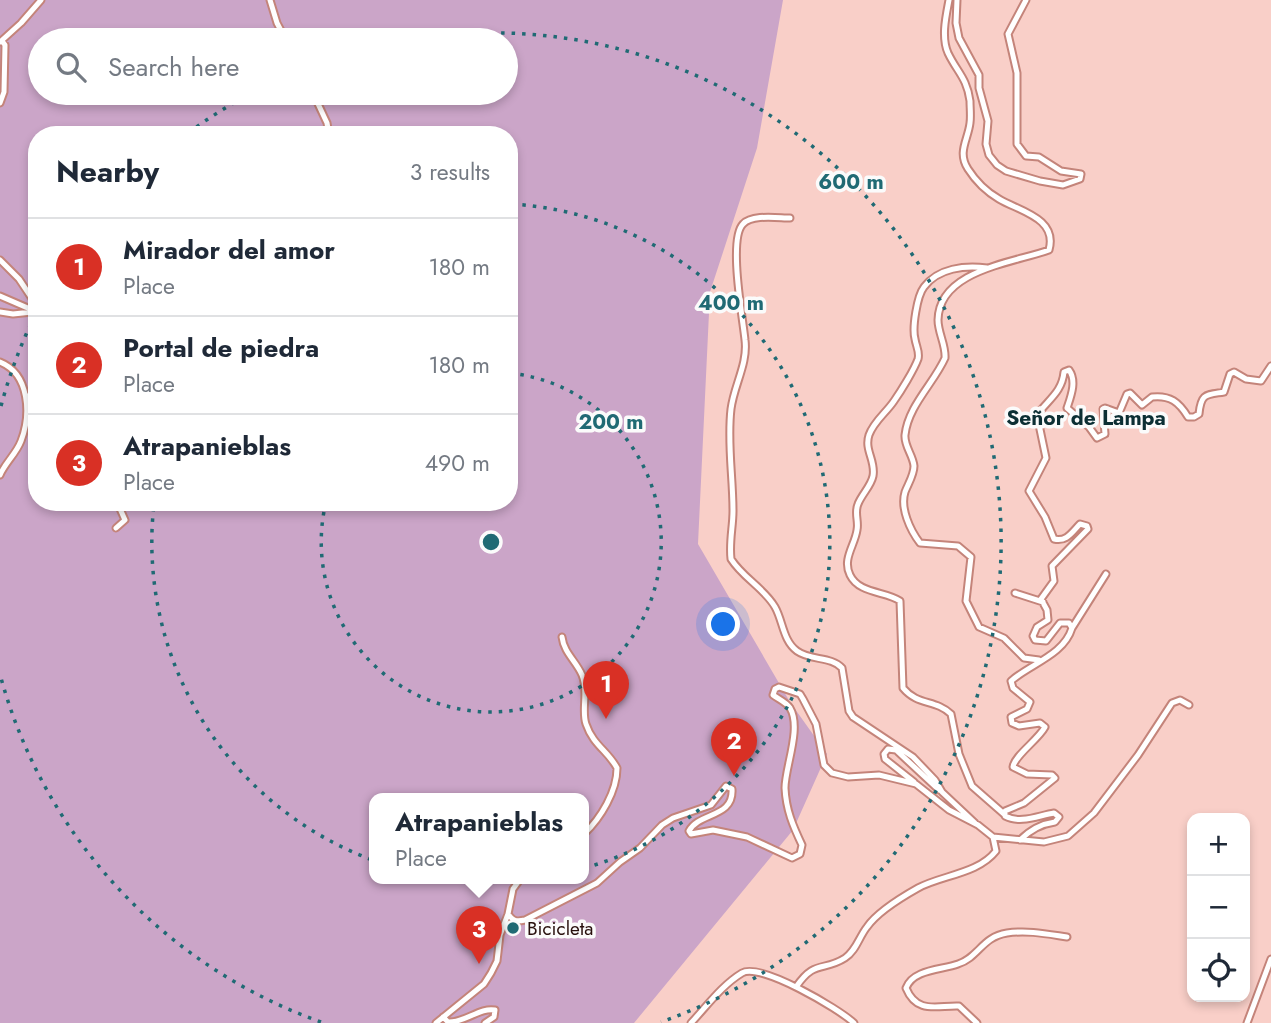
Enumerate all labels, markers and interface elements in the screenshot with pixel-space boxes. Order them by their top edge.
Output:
search box [28,28,518,105]
icon: search [52,48,90,86]
text: Search here [108,48,240,86]
text: Nearby [56,150,159,193]
text: 3 results [410,155,490,189]
text: 600 m [818,167,884,197]
text: Mirador del amor [123,231,335,269]
text: 1 [73,250,85,284]
text: 180 m [428,250,490,284]
text: Place [123,269,175,303]
text: 400 m [698,288,764,318]
text: Portal de piedra [123,329,319,367]
text: 2 [71,348,87,382]
text: 180 m [428,348,490,382]
text: Place [123,367,175,401]
district label: Señor de Lampa [1006,403,1166,433]
text: 200 m [578,407,644,437]
text: Atrapanieblas [123,427,291,465]
text: 3 [72,446,86,480]
text: 490 m [425,446,490,480]
text: Place [123,465,175,499]
centre of rings [479,530,503,554]
your location [706,607,740,641]
pin: 1 [583,661,629,719]
pin: 2 [711,718,757,776]
popup [369,793,589,884]
text: Atrapanieblas [395,803,563,841]
map controls [1187,813,1250,1002]
button: + [1187,813,1250,876]
text: Place [395,841,447,875]
button: − [1187,876,1250,939]
pin: 3 [456,906,502,964]
place label: Bicicleta [527,915,594,942]
marker: Bicicleta [505,920,521,936]
button: locate [1187,939,1250,1002]

